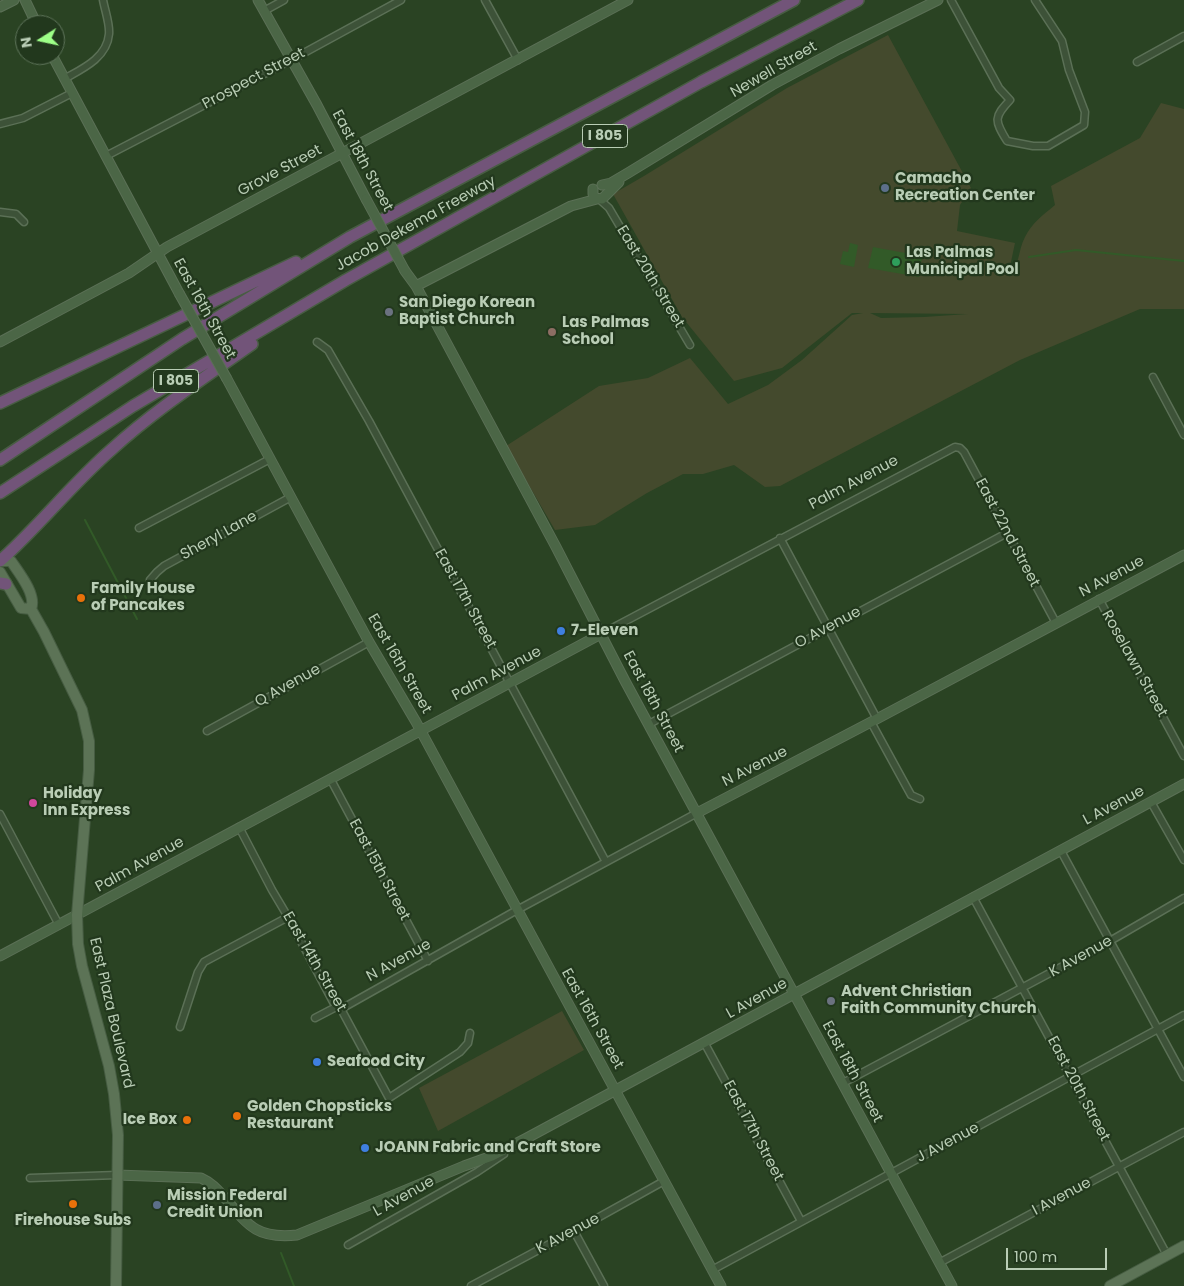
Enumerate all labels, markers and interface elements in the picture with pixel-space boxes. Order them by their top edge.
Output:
north arrow [15,15,65,65]
text: N [15,36,37,49]
street label: Newell Street [728,38,820,102]
street label: Prospect Street [200,44,308,114]
street label: East 18th Street [328,107,396,215]
road number: I 805 [582,124,628,148]
street label: Grove Street [235,141,325,201]
place label: Camacho Recreation Center [895,170,1035,205]
street label: Jacob Dekema Freeway [333,172,499,276]
marker: Camacho Recreation Center [879,182,891,194]
street label: East 20th Street [612,223,688,331]
place label: Las Palmas Municipal Pool [906,244,1019,279]
street label: East 16th Street [169,255,239,363]
marker: Las Palmas Municipal Pool [890,256,902,268]
place label: San Diego Korean Baptist Church [399,294,535,329]
marker: San Diego Korean Baptist Church [383,306,395,318]
place label: Las Palmas School [562,314,649,349]
marker: Las Palmas School [546,326,558,338]
road number: I 805 [154,370,198,392]
street label: Palm Avenue [806,452,902,514]
street label: East 22nd Street [971,476,1043,590]
street label: Sheryl Lane [177,508,261,564]
street label: East 17th Street [430,546,500,652]
street label: N Avenue [1076,552,1148,602]
place label: Family House of Pancakes [91,580,195,615]
marker: Family House of Pancakes [75,592,87,604]
street label: O Avenue [792,603,864,653]
street label: Roselawn Street [1097,607,1171,721]
street label: East 16th Street [363,611,435,717]
place label: 7-Eleven [571,622,638,640]
marker: 7-Eleven [555,625,567,637]
street label: Palm Avenue [449,643,545,705]
street label: East 18th Street [619,648,687,756]
street label: Q Avenue [252,661,324,711]
street label: N Avenue [719,743,791,791]
street label: L Avenue [1080,782,1148,830]
place label: Holiday Inn Express [43,785,130,820]
marker: Holiday Inn Express [27,797,39,809]
street label: East 15th Street [345,816,413,924]
street label: Palm Avenue [93,833,187,897]
street label: East 14th Street [278,909,350,1015]
street label: K Avenue [1046,932,1116,982]
street label: East Plaza Boulevard [85,936,137,1090]
street label: N Avenue [364,936,434,986]
street label: East 16th Street [557,965,627,1073]
street label: L Avenue [723,975,791,1023]
place label: Advent Christian Faith Community Church [841,983,1037,1018]
marker: Advent Christian Faith Community Church [825,995,837,1007]
street label: East 18th Street [818,1018,886,1126]
street label: East 20th Street [1043,1033,1113,1145]
place label: Seafood City [327,1053,425,1071]
marker: Seafood City [311,1056,323,1068]
street label: East 17th Street [719,1078,787,1184]
place label: Golden Chopsticks Restaurant [247,1098,392,1133]
marker: Golden Chopsticks Restaurant [231,1110,243,1122]
place label: Ice Box [123,1111,177,1129]
marker: Ice Box [181,1114,193,1126]
street label: J Avenue [914,1119,982,1167]
place label: JOANN Fabric and Craft Store [375,1139,601,1157]
marker: JOANN Fabric and Craft Store [359,1142,371,1154]
street label: L Avenue [370,1173,438,1221]
street label: I Avenue [1030,1174,1094,1220]
place label: Mission Federal Credit Union [167,1187,287,1222]
marker: Firehouse Subs [67,1198,79,1210]
marker: Mission Federal Credit Union [151,1199,163,1211]
street label: K Avenue [533,1210,603,1258]
place label: Firehouse Subs [15,1212,131,1230]
scale bar [1009,1238,1110,1270]
text: 100 m [1014,1246,1057,1267]

